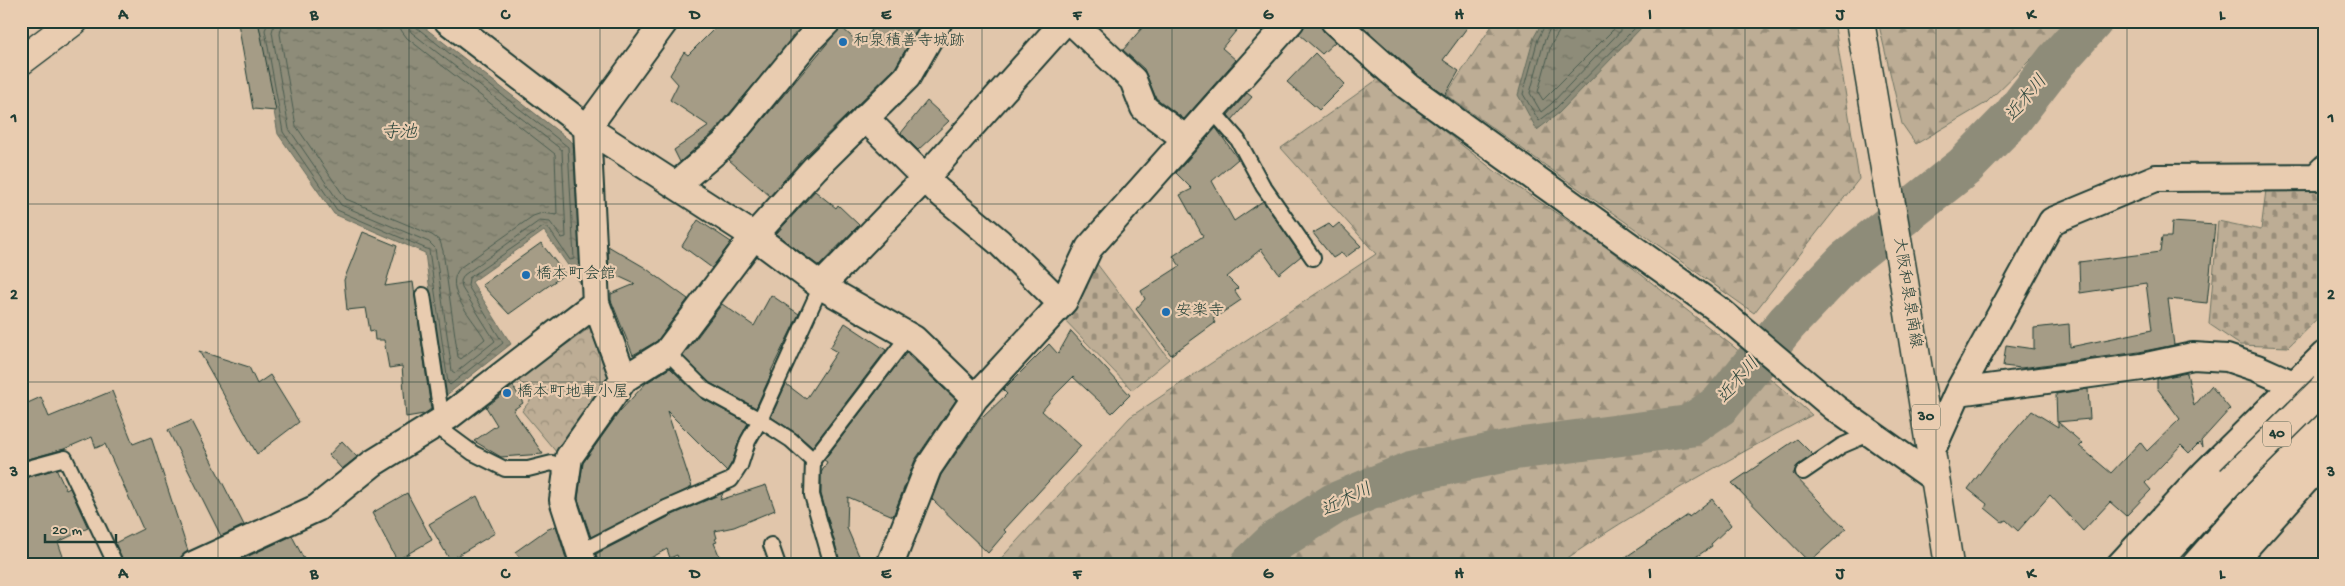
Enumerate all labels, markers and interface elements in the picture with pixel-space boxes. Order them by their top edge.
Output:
text: A [117,7,129,26]
text: B [309,7,319,26]
text: C [500,7,511,26]
text: D [688,7,701,26]
text: E [881,7,892,26]
text: F [1072,7,1083,26]
text: G [1263,7,1274,26]
text: H [1454,7,1464,26]
text: I [1648,7,1652,26]
text: J [1835,7,1846,26]
text: K [2026,7,2038,26]
text: L [2219,7,2226,26]
place label: 和泉積善寺城跡 [853,31,965,52]
marker: 和泉積善寺城跡 [837,36,849,48]
water label: 近木川 [2001,71,2052,126]
text: 1 [10,110,17,129]
text: 1 [2327,110,2334,129]
water label: 寺池 [381,122,418,144]
street label: 大阪和泉泉南線 [1888,236,1926,350]
place label: 橋本町会館 [536,264,616,285]
marker: 橋本町会館 [520,269,532,281]
text: 2 [10,287,18,306]
text: 2 [2327,287,2335,306]
place label: 安楽寺 [1176,302,1224,322]
marker: 安楽寺 [1160,306,1172,318]
water label: 近木川 [1713,353,1765,408]
place label: 橋本町地車小屋 [517,383,629,403]
marker: 橋本町地車小屋 [501,387,513,399]
road number: 30 [1912,404,1940,430]
road number: 40 [2263,422,2291,446]
text: 3 [9,464,18,483]
text: 3 [2326,464,2335,483]
water label: 近木川 [1318,479,1376,522]
scale bar [45,511,116,543]
text: 20 m [52,522,82,540]
text: A [117,566,129,585]
text: B [309,566,319,585]
text: C [500,566,511,585]
text: D [688,566,701,585]
text: E [881,566,892,585]
text: F [1072,566,1083,585]
text: G [1263,566,1274,585]
text: H [1454,566,1464,585]
text: I [1648,566,1652,585]
text: J [1835,566,1846,585]
text: K [2026,566,2038,585]
text: L [2219,566,2226,585]

